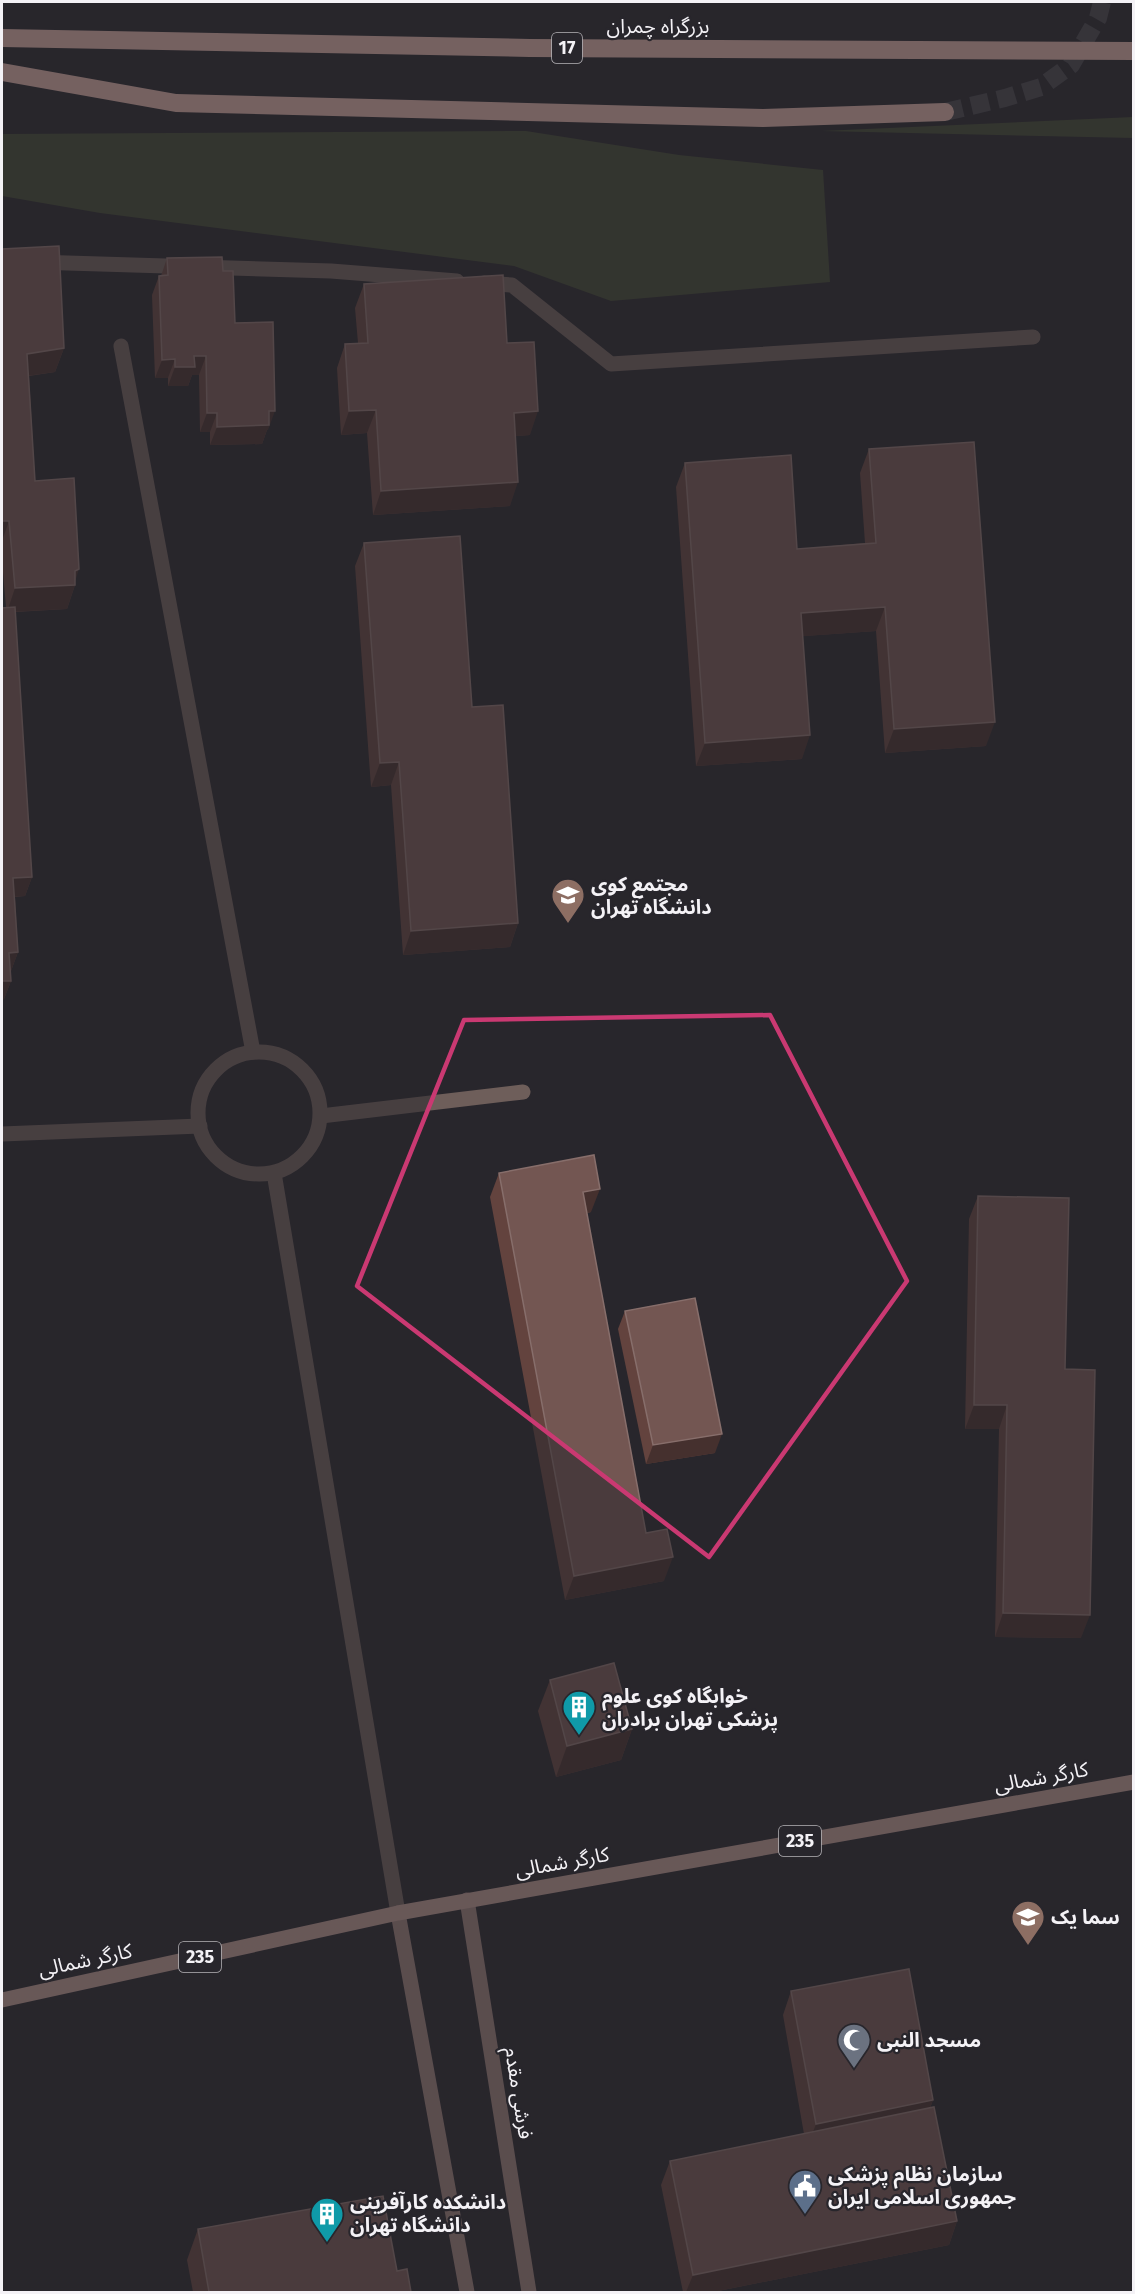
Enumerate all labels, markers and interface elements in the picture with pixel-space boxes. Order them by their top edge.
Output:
street label: بزرگراه چمران [607,14,709,39]
road number: 17 [552,33,582,63]
place label: مجتمع کوی دانشگاه تهران [591,872,712,919]
school or university icon: مجتمع کوی دانشگاه تهران [550,877,586,924]
place label: خوابگاه کوی علوم پزشکی تهران برادران [602,1684,778,1733]
building icon: خوابگاه کوی علوم پزشکی تهران برادران [561,1689,597,1736]
street label: کارگر شمالی [992,1757,1091,1797]
road number: 235 [779,1826,821,1856]
street label: کارگر شمالی [513,1842,612,1882]
school or university icon: سما یک [1010,1899,1046,1946]
place label: سما یک [1051,1905,1120,1929]
street label: کارگر شمالی [36,1938,135,1982]
road number: 235 [179,1942,221,1972]
mosque icon: مسجد النبی [836,2022,872,2069]
place label: مسجد النبی [877,2028,981,2052]
street label: فرشی مقدم [497,2045,538,2141]
place label: سازمان نظام پزشکی جمهوری اسلامی ایران [828,2162,1017,2209]
public building icon: سازمان نظام پزشکی جمهوری اسلامی ایران [787,2168,823,2215]
place label: دانشکده کارآفرینی دانشگاه تهران [350,2190,506,2237]
building icon: دانشکده کارآفرینی دانشگاه تهران [309,2196,345,2243]

